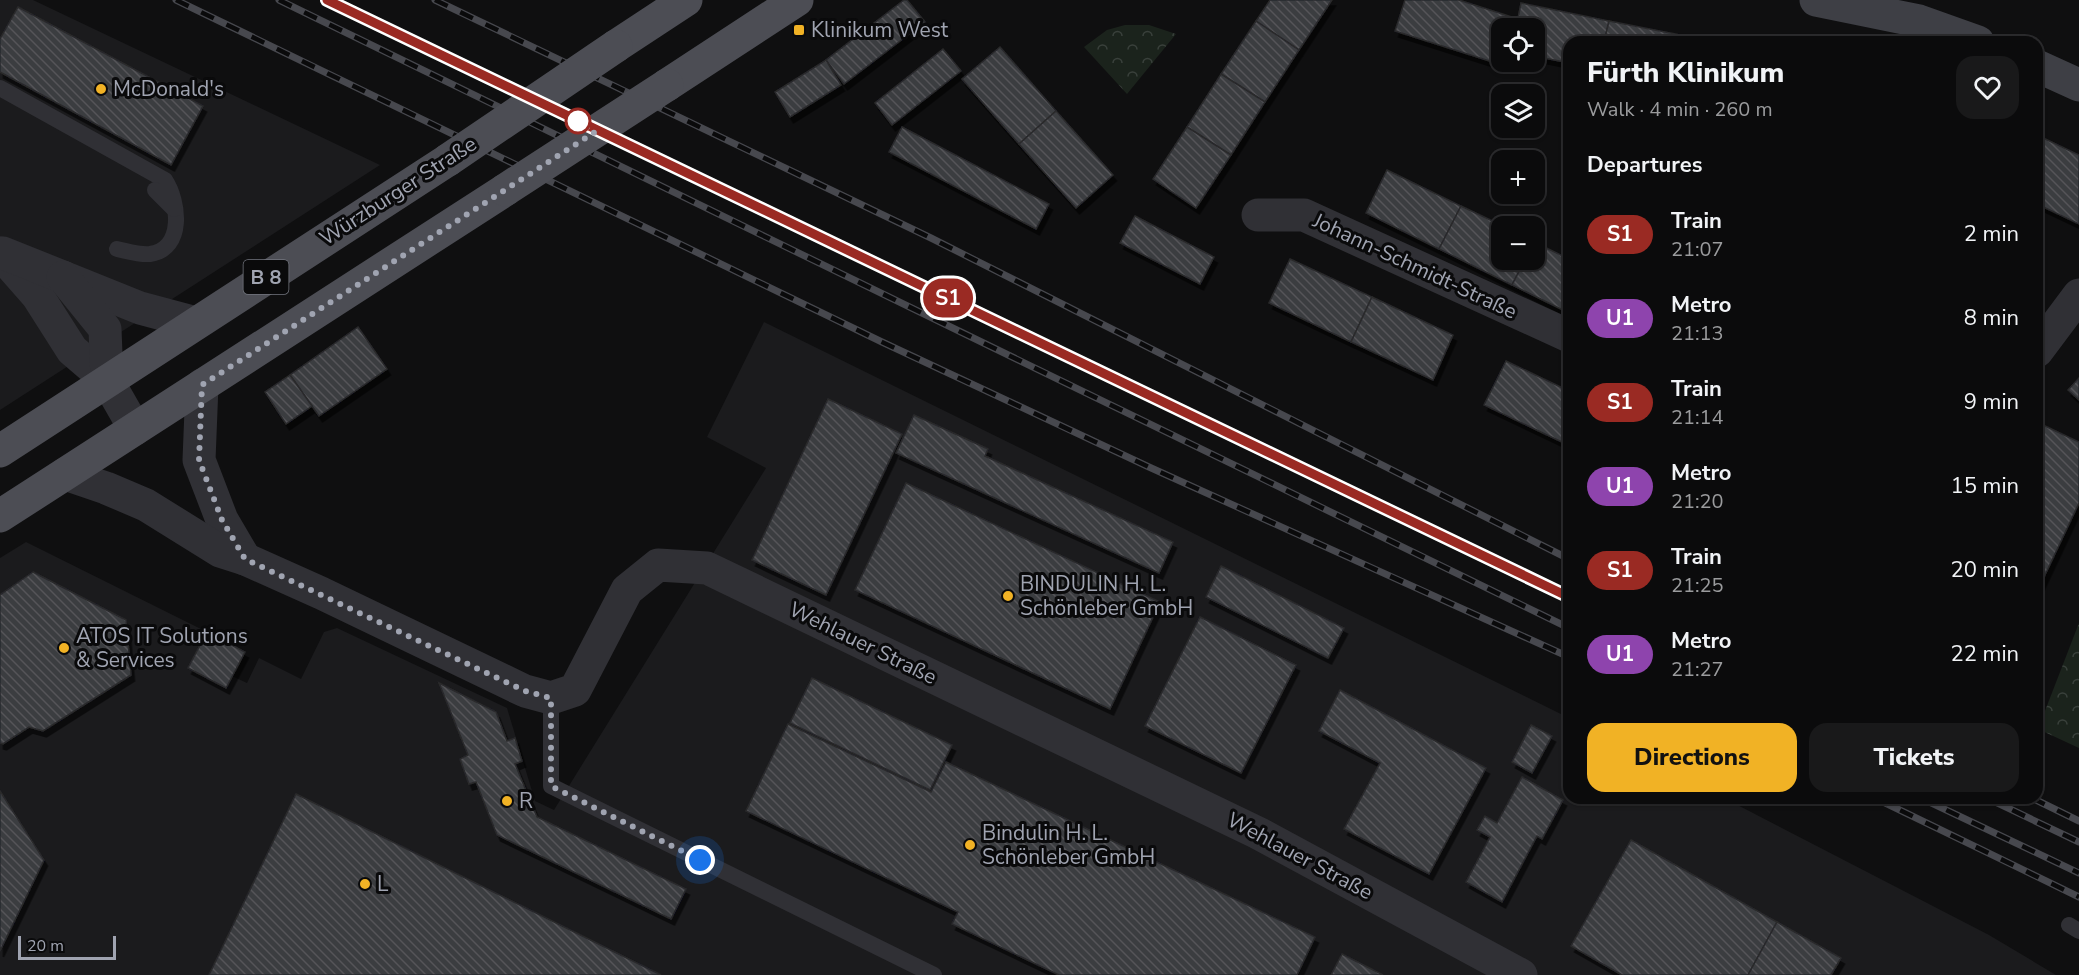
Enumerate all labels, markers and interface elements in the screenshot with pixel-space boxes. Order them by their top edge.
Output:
place label: Klinikum West [811,16,949,44]
map controls [1491,18,1545,270]
button: locate [1491,18,1545,72]
marker: Klinikum West [792,23,806,37]
text: Fürth Klinikum [1587,54,1784,92]
button: heart [1956,56,2019,119]
place label: McDonald's [113,75,224,103]
marker: McDonald's [94,82,108,96]
button: layers [1491,84,1545,138]
text: Walk · 4 min · 260 m [1587,96,1773,123]
unlabelled marker [565,108,591,134]
street label: Würzburger Straße [314,130,482,252]
button: + [1491,150,1545,204]
text: Departures [1587,150,1702,180]
street label: Johann-Schmidt-Straße [1308,206,1522,326]
text: Train [1671,206,1722,236]
button: − [1491,216,1545,270]
text: 2 min [1964,219,2019,249]
text: S1 [1607,220,1633,248]
text: 21:07 [1671,236,1724,263]
road number: B 8 [244,260,288,294]
line badge: S1 [921,278,975,318]
text: S1 [935,284,961,312]
text: Metro [1671,290,1732,320]
text: 8 min [1964,303,2019,333]
text: U1 [1606,304,1634,332]
text: 21:13 [1671,320,1724,347]
text: Train [1671,374,1722,404]
text: 9 min [1964,387,2019,417]
text: S1 [1607,388,1633,416]
text: 21:14 [1671,404,1724,431]
text: Metro [1671,458,1732,488]
text: 15 min [1951,471,2019,501]
text: U1 [1606,472,1634,500]
text: 21:20 [1671,488,1724,515]
text: Train [1671,542,1722,572]
text: 20 min [1951,555,2019,585]
text: S1 [1607,556,1633,584]
place label: BINDULIN H. L. Schönleber GmbH [1020,570,1193,622]
text: 21:25 [1671,572,1724,599]
marker: BINDULIN H. L. Schönleber GmbH [1001,589,1015,603]
street label: Wehlauer Straße [784,595,942,691]
place label: ATOS IT Solutions & Services [76,622,248,674]
text: Metro [1671,626,1732,656]
text: 22 min [1951,639,2019,669]
text: U1 [1606,640,1634,668]
marker: ATOS IT Solutions & Services [57,641,71,655]
text: 21:27 [1671,656,1724,683]
button: Directions [1587,723,1797,792]
button: Tickets [1809,723,2019,792]
place label: R [519,787,533,815]
marker: R [500,794,514,808]
street label: Wehlauer Straße [1222,806,1378,906]
place label: Bindulin H. L. Schönleber GmbH [982,819,1155,871]
marker: Bindulin H. L. Schönleber GmbH [963,838,977,852]
your location [685,845,715,875]
place label: L [377,870,389,898]
marker: L [358,877,372,891]
scale bar [18,933,116,960]
text: 20 m [27,935,64,957]

